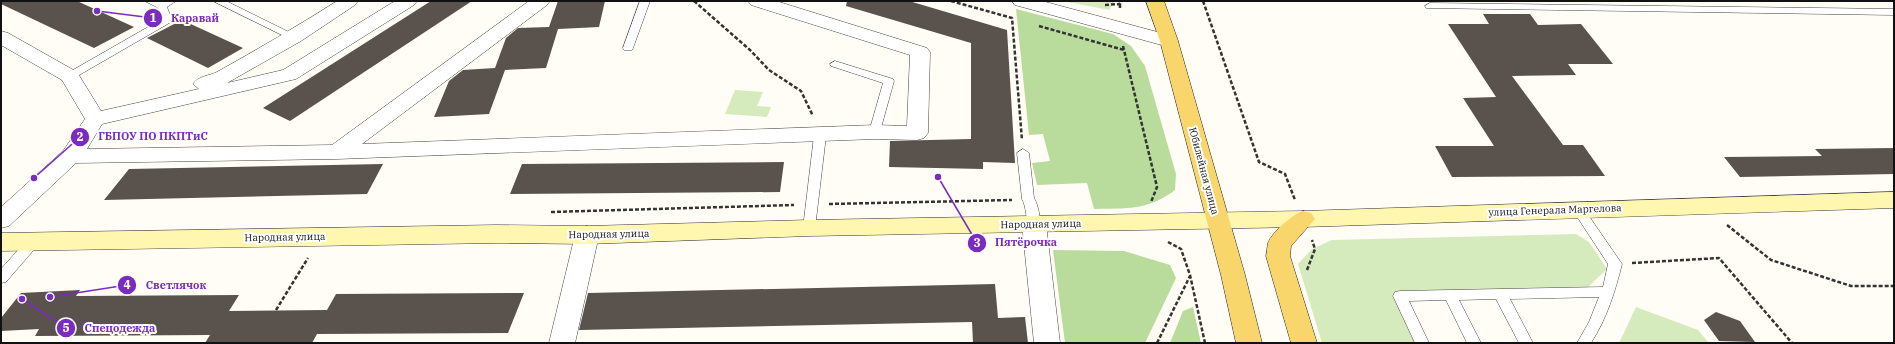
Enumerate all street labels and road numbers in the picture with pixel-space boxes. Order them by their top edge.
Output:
street label: Юбилейная улица [1186,126,1222,217]
street label: улица Генерала Маргелова [1488,201,1622,219]
street label: Народная улица [1000,217,1082,231]
street label: Народная улица [568,227,650,241]
street label: Народная улица [244,230,326,244]

